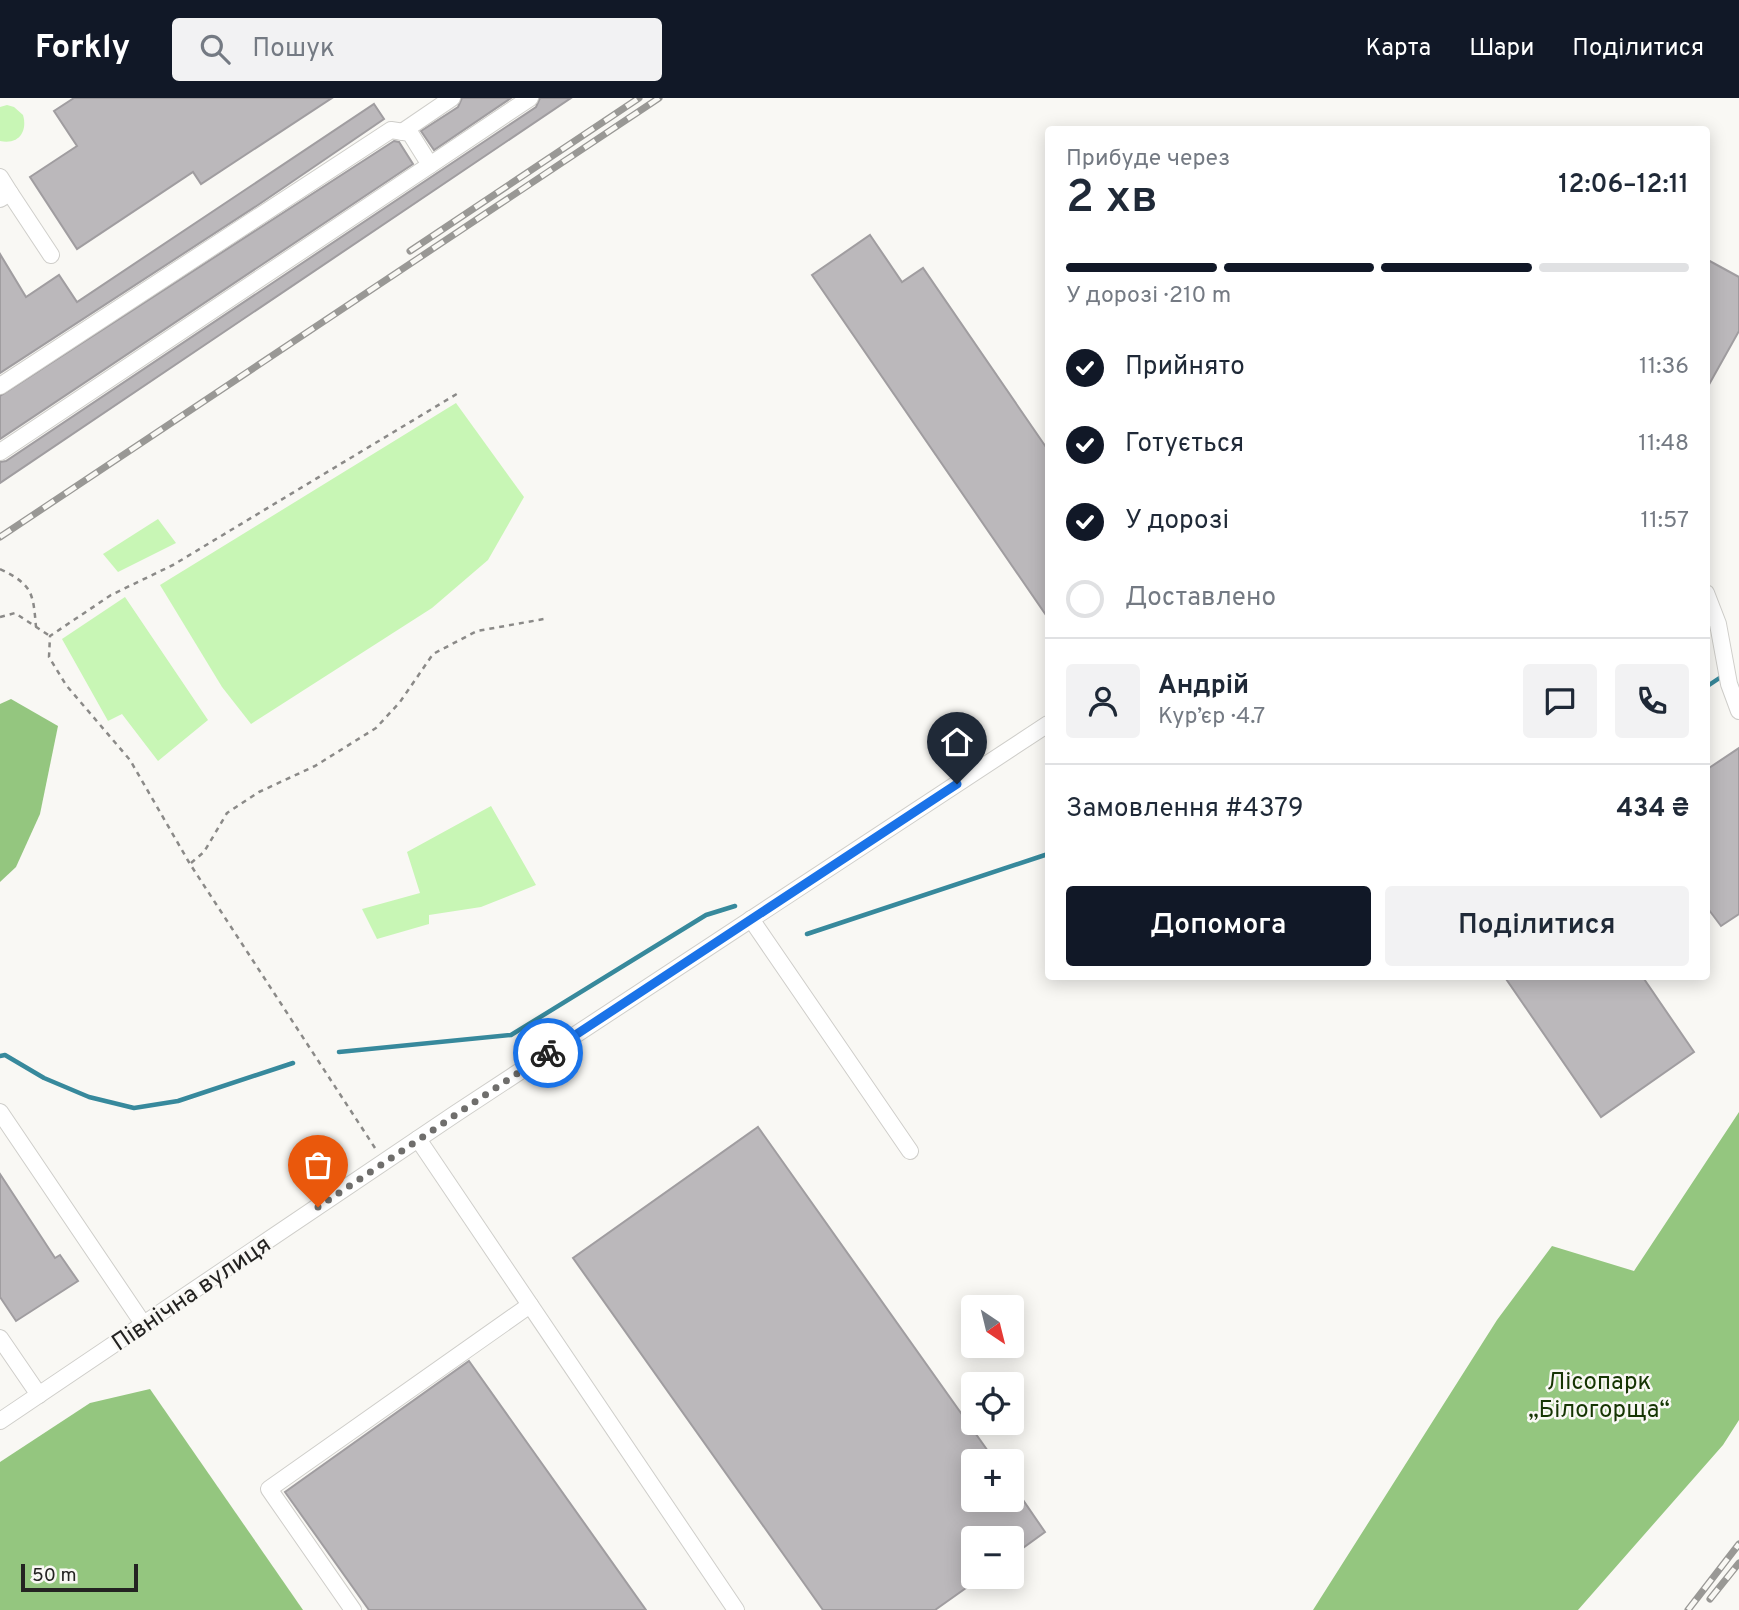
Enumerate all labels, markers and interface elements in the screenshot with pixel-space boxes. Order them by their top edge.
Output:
search box [172,18,662,81]
text: Forkly [35,28,130,70]
icon: search [196,30,234,68]
text: Пошук [252,33,335,66]
text: Карта [1366,34,1431,64]
text: Шари [1469,34,1534,64]
text: Поділитися [1572,34,1704,64]
text: Прибуде через [1066,145,1230,174]
text: 12:06–12:11 [1558,169,1689,202]
text: 2 хв [1066,170,1158,229]
text: У дорозі · 210 m [1066,282,1231,311]
icon: check [1066,349,1104,387]
text: Прийнято [1125,351,1245,384]
text: 11:36 [1639,353,1689,382]
icon: check [1066,426,1104,464]
text: Готується [1125,428,1244,461]
text: 11:48 [1638,430,1689,459]
icon: check [1066,503,1104,541]
text: У дорозі [1125,505,1229,538]
text: 11:57 [1641,507,1689,536]
text: Доставлено [1125,582,1276,615]
button: person [1066,664,1140,738]
button: chat [1523,664,1597,738]
button: phone [1615,664,1689,738]
text: Андрій [1158,670,1249,703]
text: Кур’єр · 4.7 [1158,703,1265,732]
pin [927,712,987,784]
icon: home [938,723,976,761]
text: Замовлення #4379 [1066,793,1303,826]
text: 434 ₴ [1616,793,1689,826]
button: Допомога [1066,886,1371,966]
button: Поділитися [1385,886,1689,966]
courier [513,1018,583,1088]
icon: bike [529,1034,567,1072]
pin [288,1135,348,1207]
icon: bag [299,1146,337,1184]
street label: Північна вулиця [107,1230,277,1359]
north arrow [961,1295,1024,1358]
map controls [961,1295,1024,1589]
park label: Лісопарк „Білогорща“ [1528,1368,1670,1426]
button: locate [961,1372,1024,1435]
button: + [961,1449,1024,1512]
button: − [961,1526,1024,1589]
scale bar [21,1561,138,1593]
text: 50 m [32,1564,77,1588]

